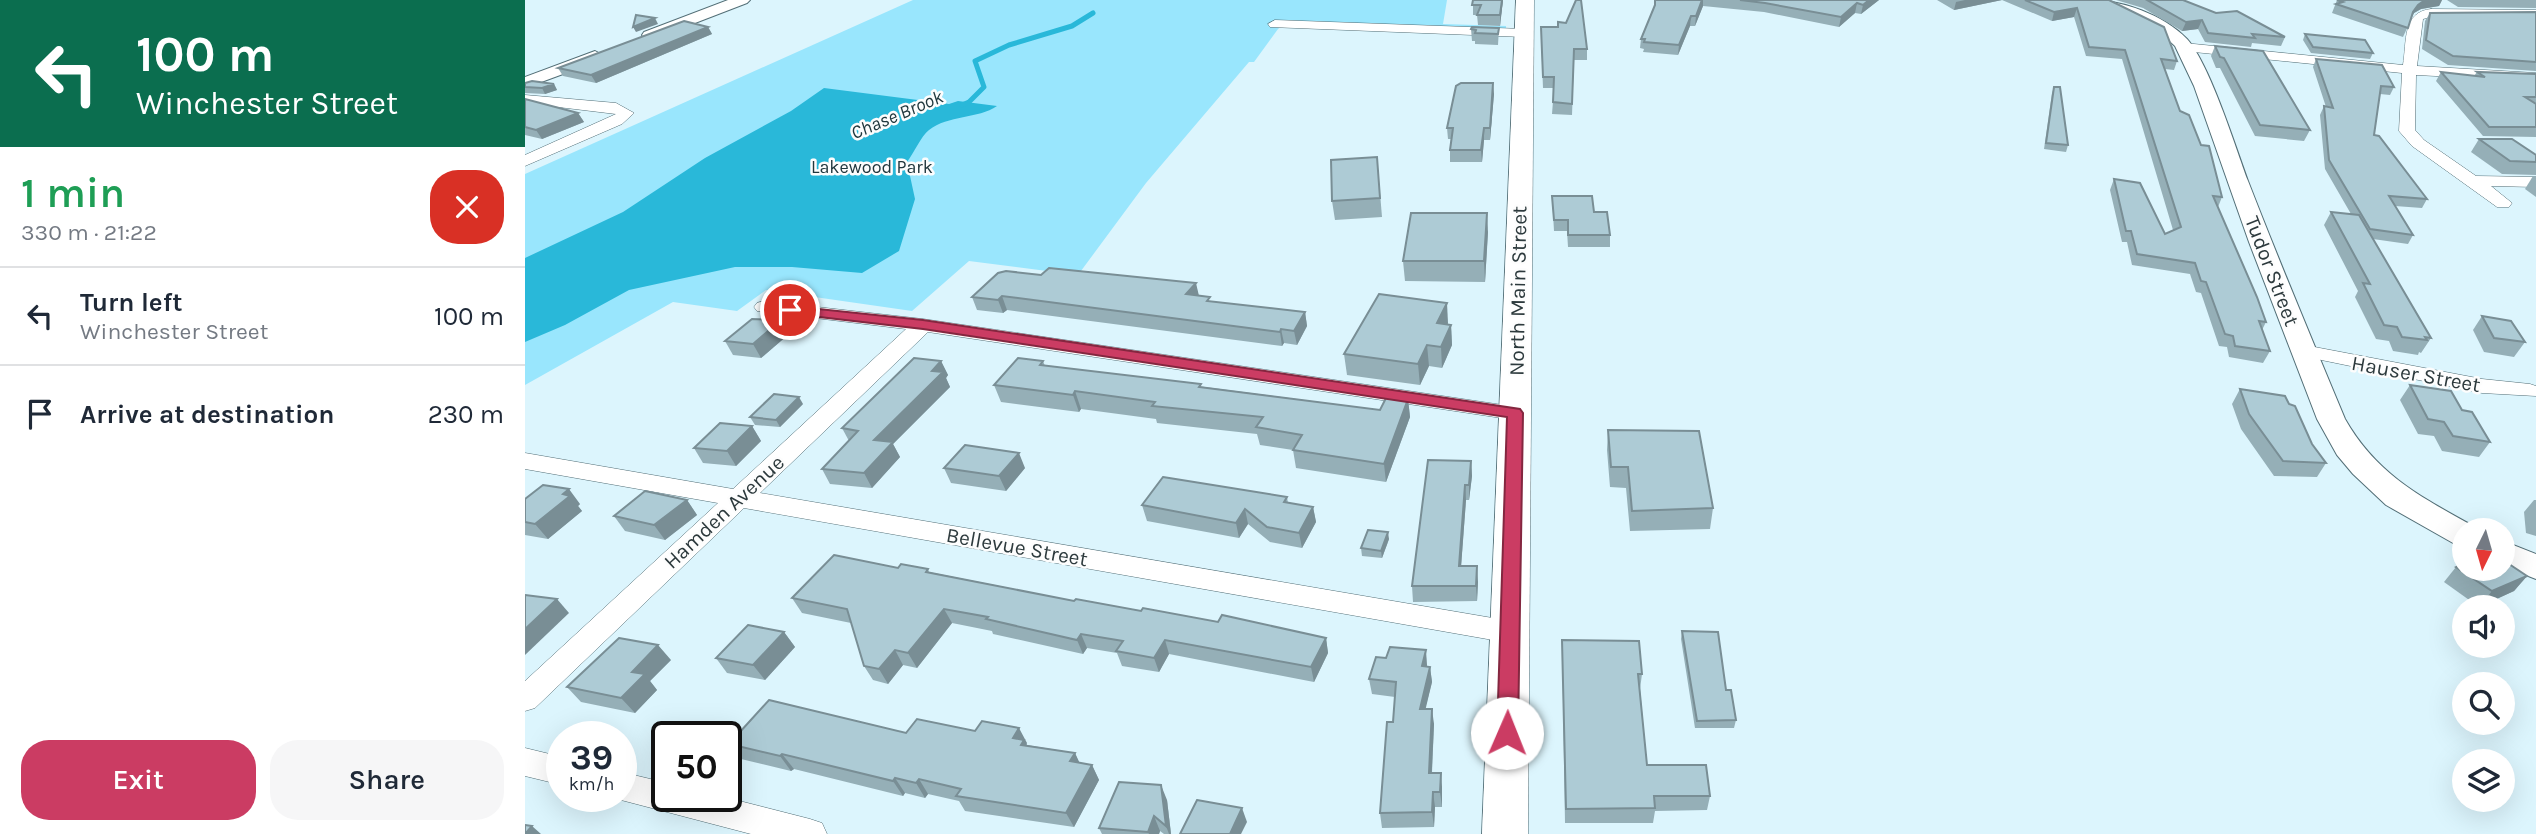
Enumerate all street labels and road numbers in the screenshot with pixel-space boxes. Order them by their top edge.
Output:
street label: North Main Street [1505,206,1531,376]
street label: Tudor Street [2240,213,2304,330]
street label: Hauser Street [2350,351,2482,397]
street label: Hamden Avenue [659,450,789,574]
street label: Bellevue Street [944,523,1090,571]

